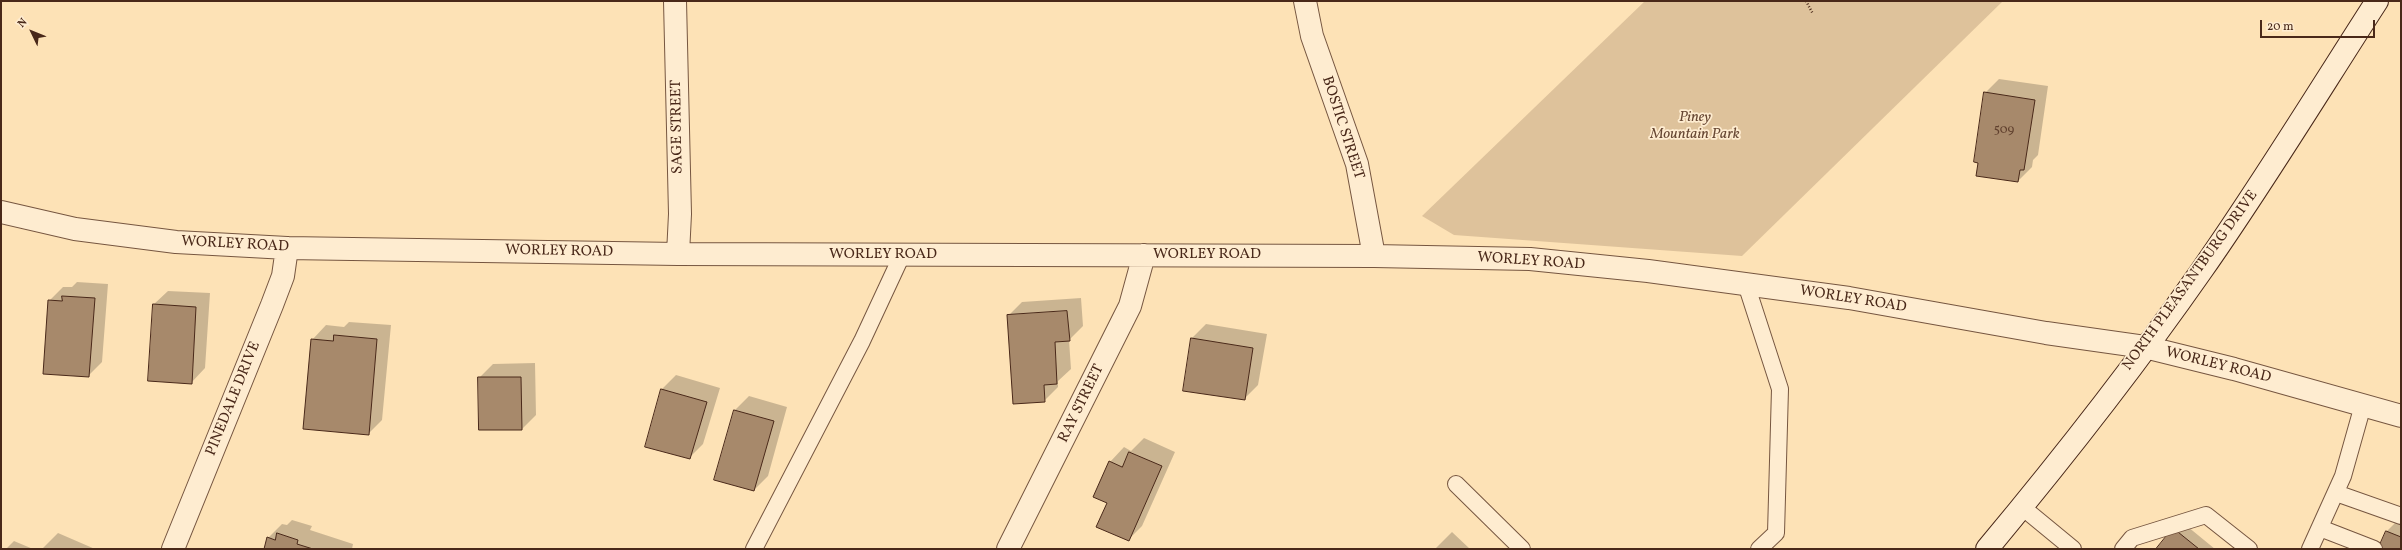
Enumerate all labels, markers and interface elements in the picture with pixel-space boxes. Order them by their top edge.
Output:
north arrow [12,12,52,52]
scale bar [2262,12,2377,38]
text: N [15,15,31,32]
text: 20 m [2267,19,2294,35]
street label: BOSTIC STREET [1317,74,1367,182]
street label: SAGE STREET [668,80,688,174]
park label: Piney Mountain Park [1650,109,1740,144]
house number: 509 [1994,123,2014,139]
street label: NORTH PLEASANTBURG DRIVE [2120,187,2262,375]
street label: WORLEY ROAD [181,233,289,257]
street label: WORLEY ROAD [505,242,613,262]
street label: WORLEY ROAD [829,246,937,264]
street label: WORLEY ROAD [1153,246,1261,264]
street label: WORLEY ROAD [1476,249,1586,275]
street label: WORLEY ROAD [1798,283,1908,317]
street label: PINEDALE DRIVE [203,339,265,459]
street label: WORLEY ROAD [2163,344,2273,388]
street label: RAY STREET [1055,362,1109,446]

